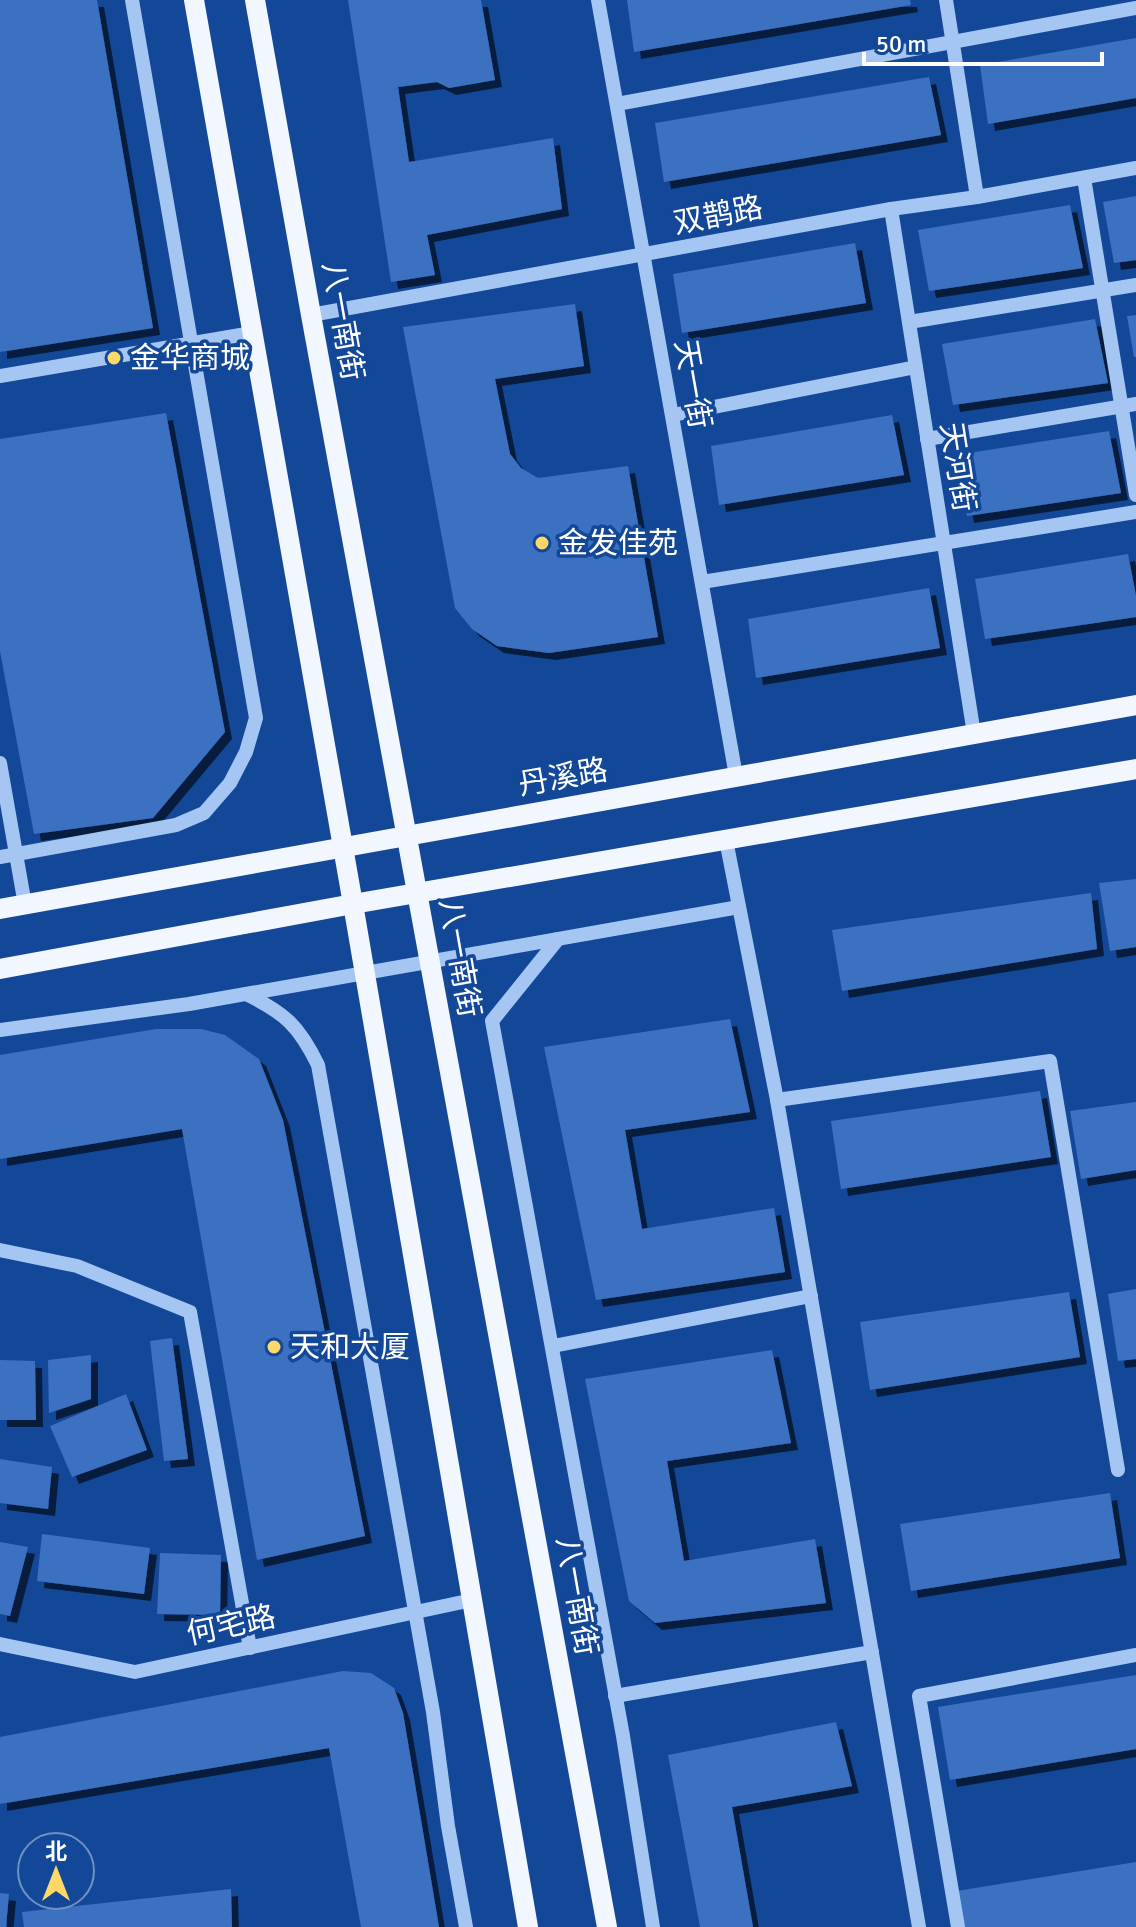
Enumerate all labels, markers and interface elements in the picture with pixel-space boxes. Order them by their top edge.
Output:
scale bar [864,16,1102,66]
text: 50 m [876,29,926,59]
street label: 双鹊路 [670,189,766,242]
street label: 八一南街 [314,259,371,383]
street label: 天一街 [666,337,719,432]
place label: 金华商城 [130,340,250,377]
marker: 金华商城 [105,349,123,367]
street label: 天河街 [932,420,983,514]
place label: 金发佳苑 [558,525,678,562]
marker: 金发佳苑 [533,534,551,552]
street label: 丹溪路 [516,751,611,804]
street label: 八一南街 [431,896,488,1020]
place label: 天和大厦 [290,1329,410,1366]
marker: 天和大厦 [265,1338,283,1356]
street label: 八一南街 [548,1534,605,1658]
street label: 何宅路 [183,1598,279,1653]
north arrow [16,1831,96,1911]
text: 北 [45,1838,67,1865]

